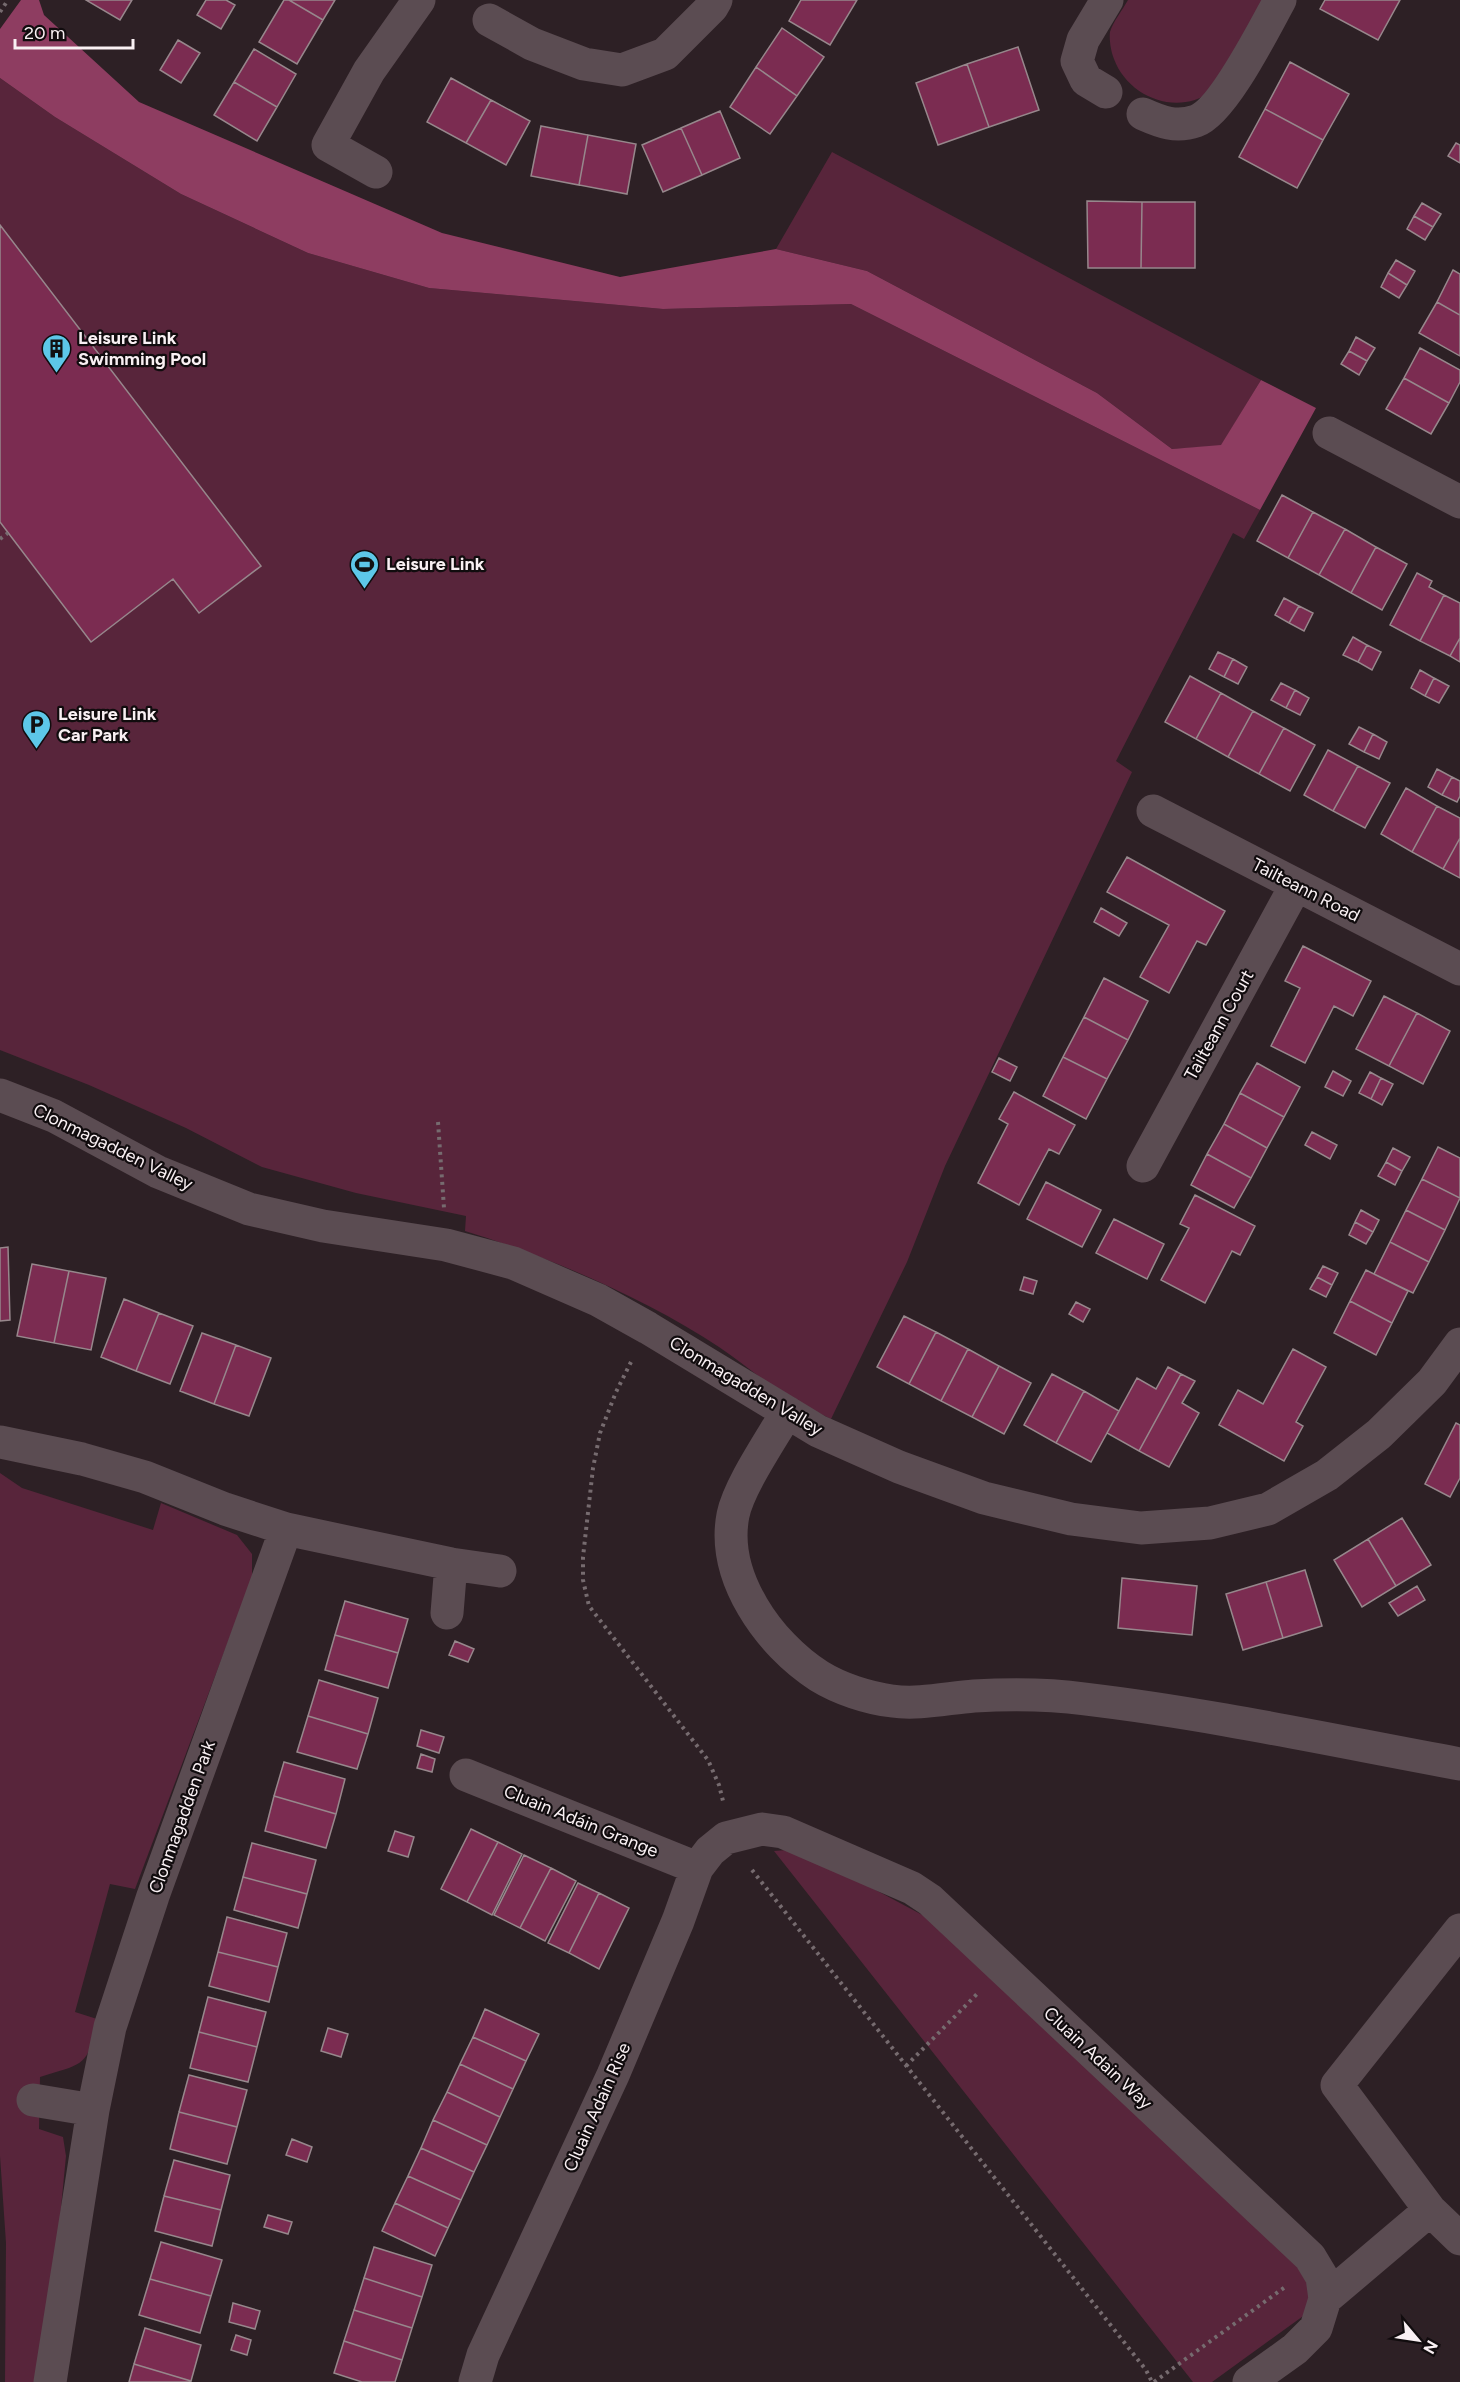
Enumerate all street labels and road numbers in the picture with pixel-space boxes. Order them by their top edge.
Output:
street label: Tailteann Road [1248,853,1364,927]
street label: Tailteann Court [1180,966,1258,1084]
street label: Clonmagadden Valley [30,1099,197,1195]
street label: Clonmagadden Valley [665,1332,827,1441]
street label: Clonmagadden Park [144,1737,220,1897]
street label: Cluain Adáin Grange [501,1780,662,1862]
street label: Cluain Adain Way [1039,2002,1157,2114]
street label: Cluain Adain Rise [559,2039,635,2175]

